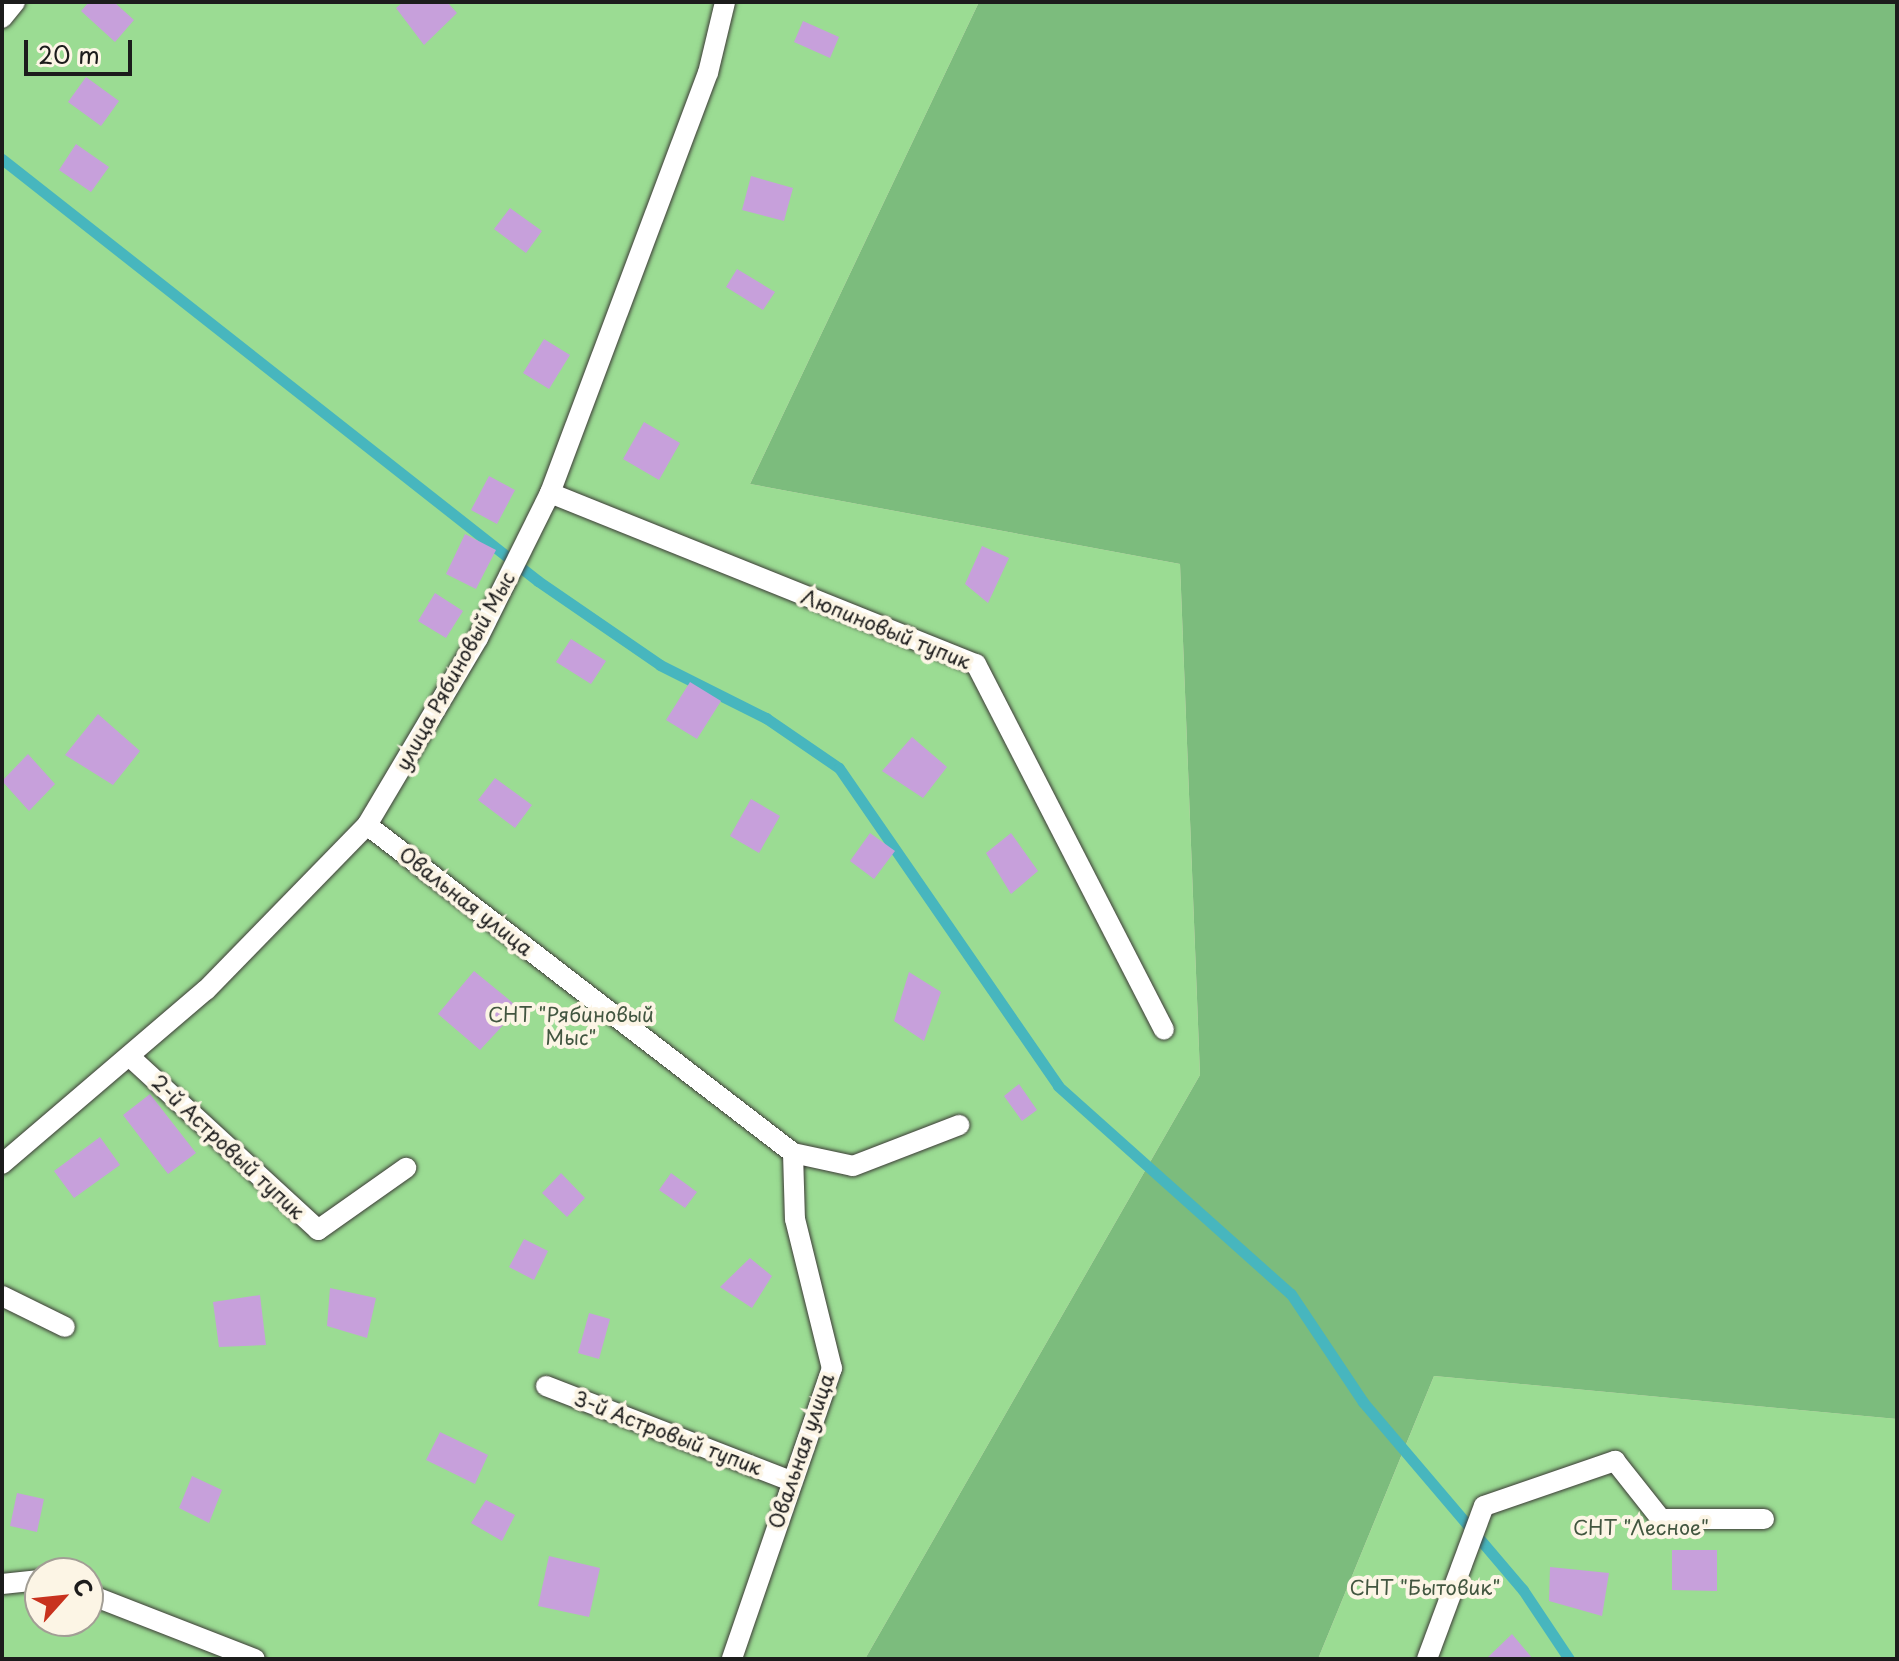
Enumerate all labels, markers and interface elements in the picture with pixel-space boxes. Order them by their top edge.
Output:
scale bar [28,24,136,74]
text: 20 m [38,36,100,72]
street label: улица Рябиновый Мыс [390,568,520,774]
street label: Люпиновый тупик [798,584,974,674]
street label: Овальная улица [394,841,538,961]
park label: СНТ "Рябиновый Мыс" [488,1002,654,1049]
street label: 2-й Астровый тупик [146,1070,310,1224]
street label: Овальная улица [763,1370,839,1532]
street label: 3-й Астровый тупик [570,1386,766,1480]
park label: СНТ "Лесное" [1573,1515,1709,1539]
north arrow [24,1557,104,1637]
text: С [66,1572,103,1602]
park label: СНТ "Бытовик" [1349,1575,1501,1599]

